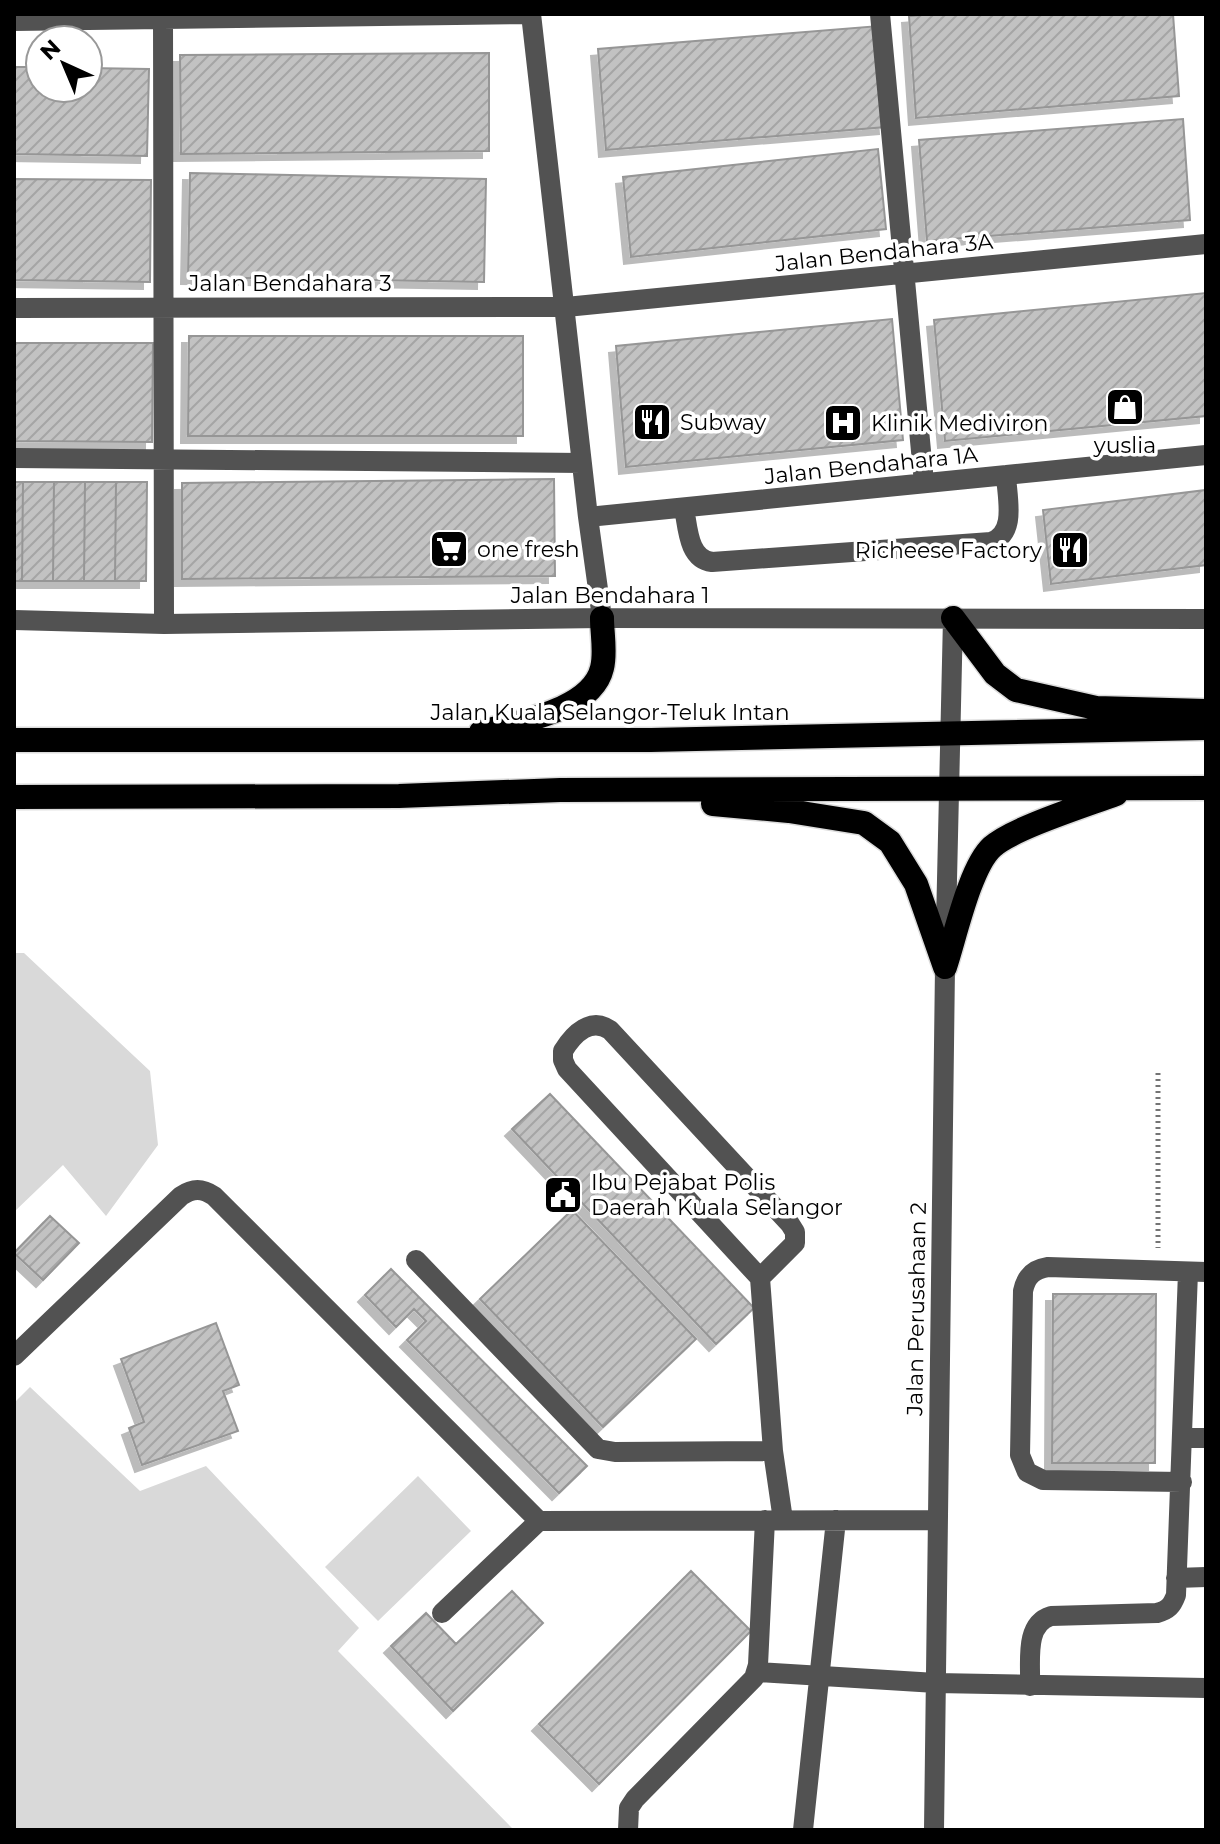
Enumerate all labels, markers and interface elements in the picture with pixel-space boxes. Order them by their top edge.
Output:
north arrow [24,24,104,104]
text: N [35,34,66,66]
street label: Jalan Bendahara 3A [773,228,995,277]
street label: Jalan Bendahara 3 [187,270,392,297]
shop icon: yuslia [1104,386,1146,428]
restaurant icon: Subway [631,401,673,443]
hospital icon: Klinik Mediviron [822,402,864,444]
place label: Subway [680,409,766,436]
place label: Klinik Mediviron [871,410,1048,437]
place label: yuslia [1093,432,1156,459]
street label: Jalan Bendahara 1A [762,441,979,490]
supermarket icon: one fresh [428,528,470,570]
restaurant icon: Richeese Factory [1049,529,1091,571]
place label: one fresh [477,536,580,563]
place label: Richeese Factory [855,537,1042,564]
street label: Jalan Bendahara 1 [510,582,709,609]
street label: Jalan Kuala Selangor-Teluk Intan [429,699,790,726]
place label: Ibu Pejabat Polis Daerah Kuala Selangor [591,1169,843,1221]
public building icon: Ibu Pejabat Polis Daerah Kuala Selangor [542,1174,584,1216]
street label: Jalan Perusahaan 2 [901,1202,932,1417]

